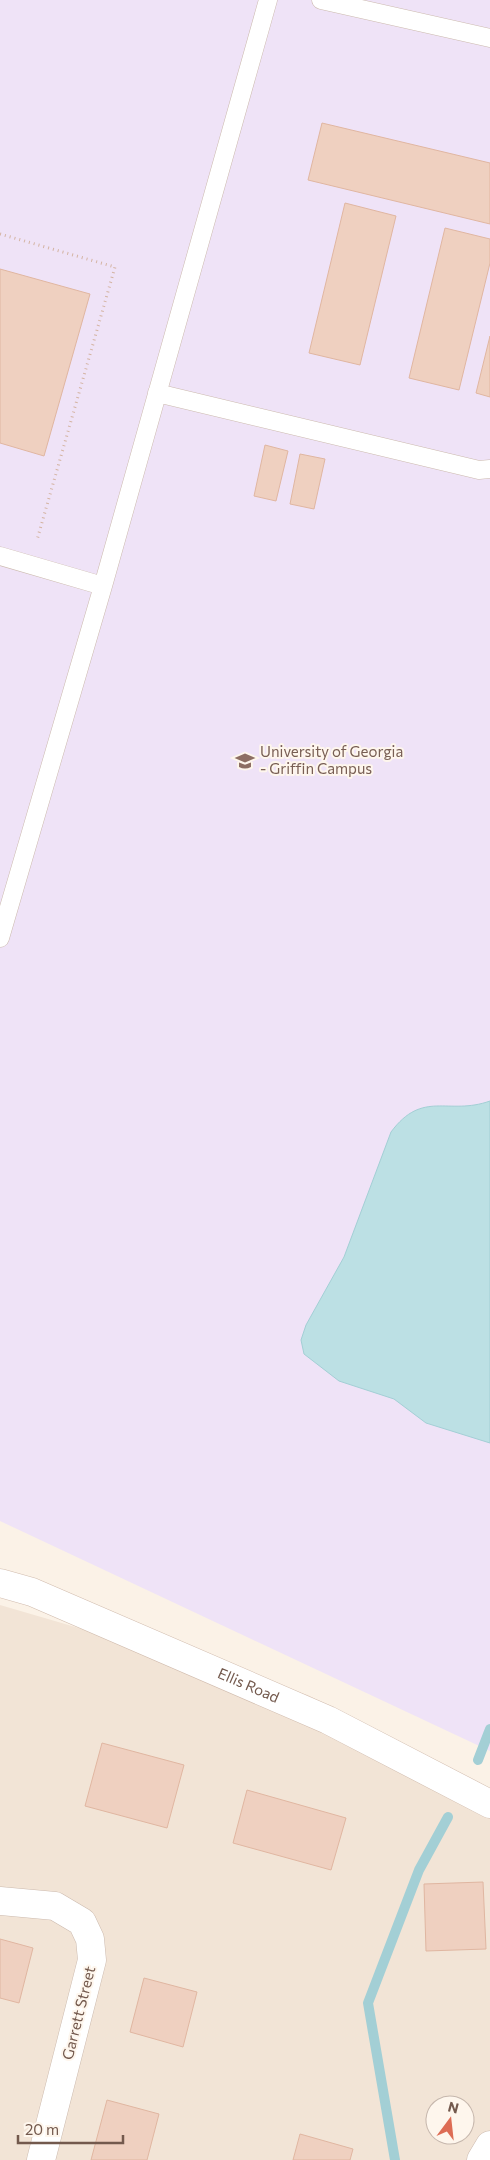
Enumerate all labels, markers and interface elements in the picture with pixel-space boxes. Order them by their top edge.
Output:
place label: University of Georgia - Griffin Campus [260,742,403,777]
school or university icon: University of Georgia - Griffin Campus [234,750,256,772]
street label: Ellis Road [215,1663,282,1706]
street label: Garrett Street [58,1964,98,2061]
north arrow [425,2095,475,2145]
text: N [446,2097,461,2117]
scale bar [18,2112,122,2144]
text: 20 m [25,2120,59,2138]

